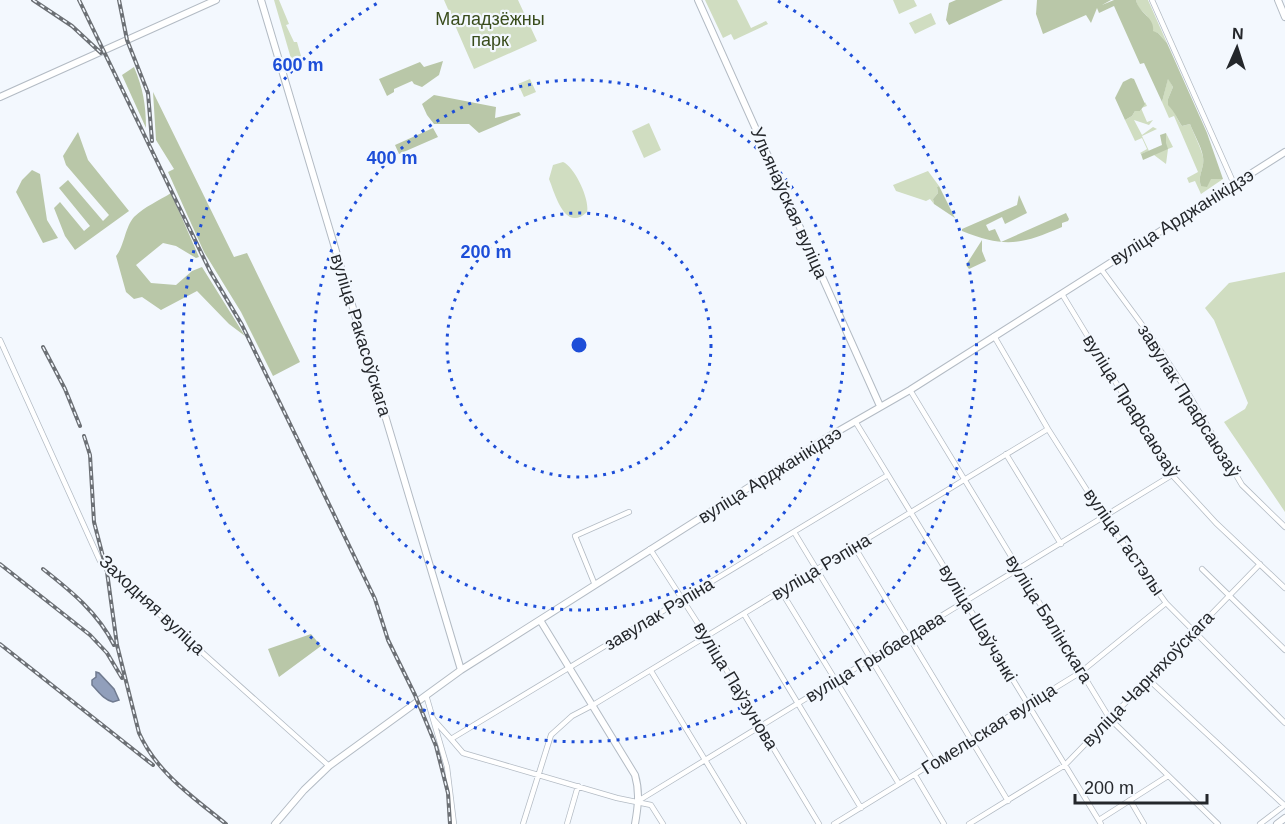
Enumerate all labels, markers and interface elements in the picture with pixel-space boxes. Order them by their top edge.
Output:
park label: Маладзёжны парк [435,9,545,50]
north arrow [1207,18,1267,78]
text: N [1232,25,1244,42]
text: 600 m [272,55,324,75]
street label: Ульянаўская вуліца [747,124,832,283]
text: 400 m [366,148,418,168]
street label: вуліца Арджанікідзэ [1107,165,1257,269]
text: 200 m [460,242,512,262]
street label: вуліца Ракасоўскага [327,251,396,420]
street label: завулак Прафсаюзаў [1134,321,1244,481]
street label: вуліца Прафсаюзаў [1079,331,1183,481]
centre of rings [569,335,589,355]
street label: вуліца Арджанікідзэ [695,423,845,527]
street label: вуліца Гастэлы [1080,485,1168,599]
street label: вуліца Рэпіна [768,529,875,604]
street label: Заходняя вуліца [95,551,210,660]
street label: вуліца Бялінскага [1002,551,1097,687]
street label: вуліца Шаўчэнкі [935,561,1021,685]
street label: завулак Рэпіна [601,573,718,654]
street label: вуліца Чарняхоўскага [1078,606,1219,751]
street label: вуліца Грыбаедава [802,607,949,706]
street label: вуліца Паўзунова [690,618,783,755]
street label: Гомельская вуліца [918,679,1061,779]
scale bar [1075,767,1207,805]
text: 200 m [1084,778,1134,798]

